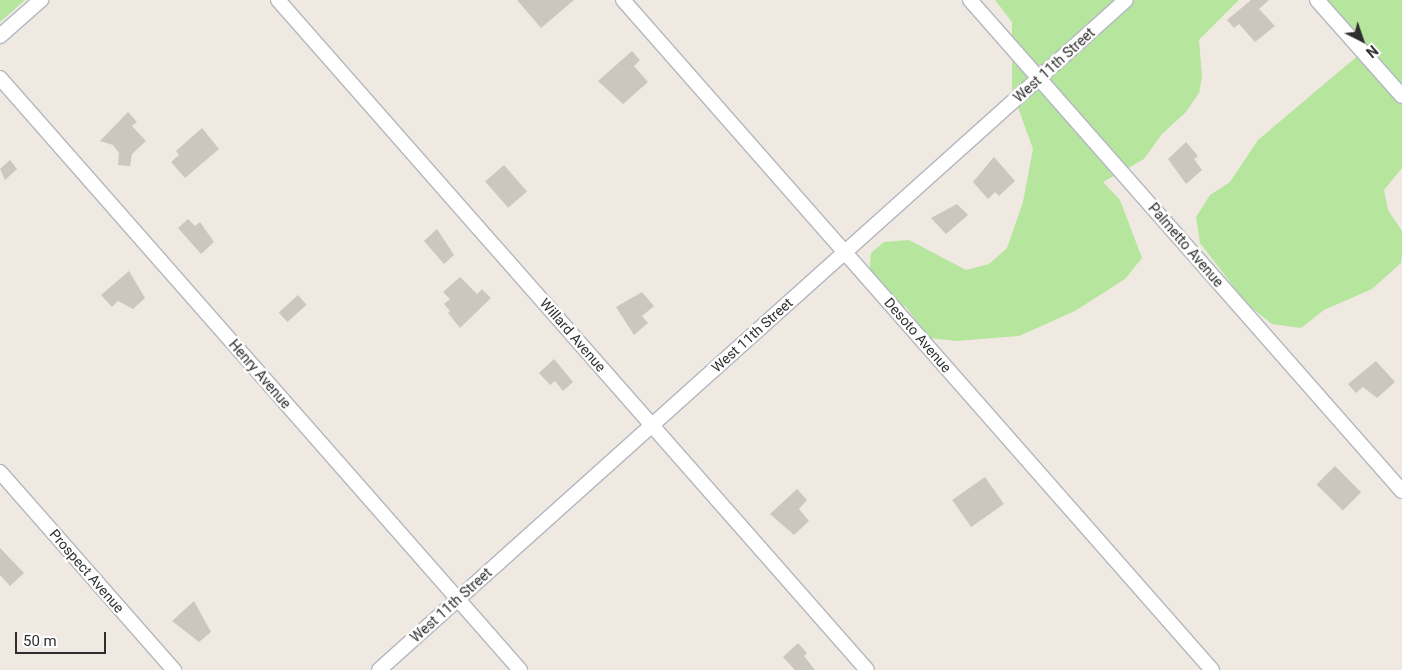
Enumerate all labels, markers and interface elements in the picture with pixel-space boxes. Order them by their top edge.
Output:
north arrow [1337,15,1387,65]
street label: West 11th Street [1010,24,1098,106]
text: N [1363,42,1381,61]
street label: Palmetto Avenue [1145,200,1227,290]
street label: West 11th Street [708,294,796,376]
street label: Desoto Avenue [881,294,955,376]
street label: Willard Avenue [536,295,610,375]
street label: Henry Avenue [225,336,295,412]
street label: Prospect Avenue [46,526,128,616]
street label: West 11th Street [407,564,495,646]
scale bar [18,622,109,654]
text: 50 m [23,632,57,650]

